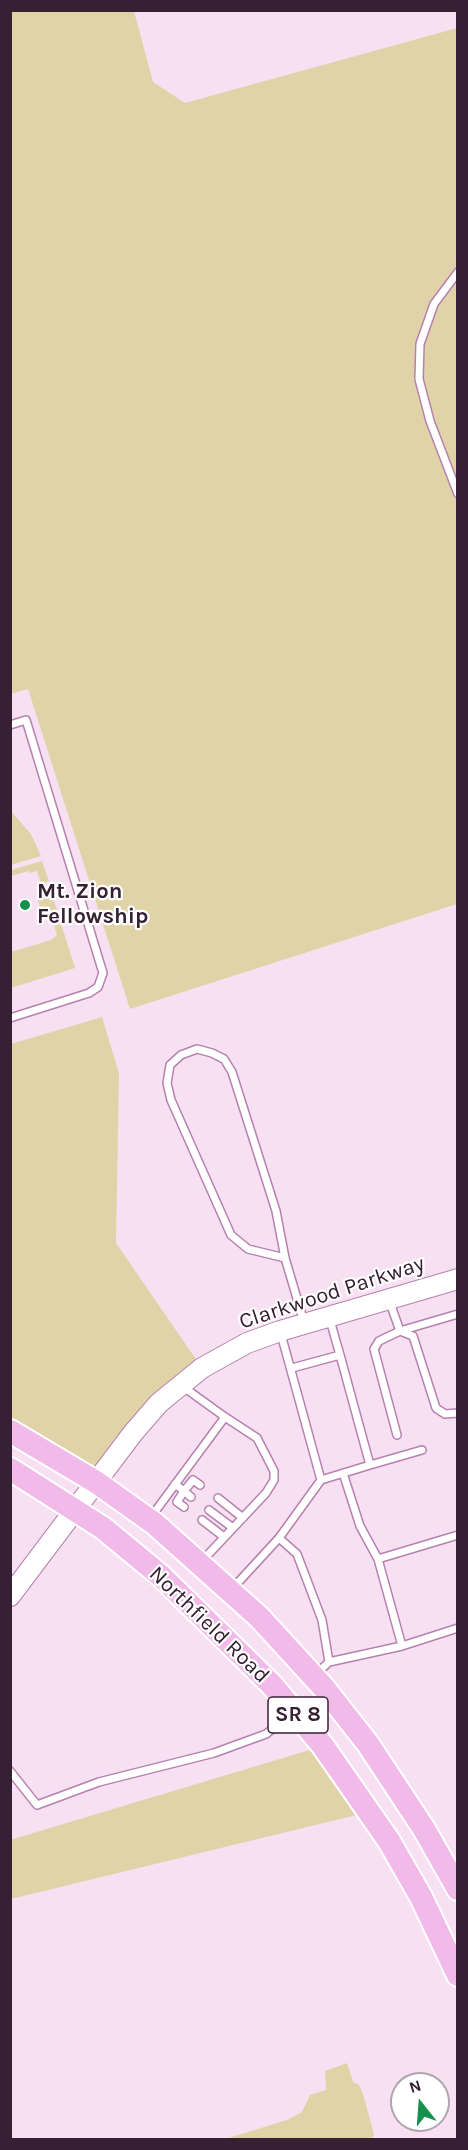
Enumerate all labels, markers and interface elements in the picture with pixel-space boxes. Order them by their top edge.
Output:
place label: Mt. Zion Fellowship [37,879,148,930]
marker: Mt. Zion Fellowship [18,898,32,912]
street label: Clarkwood Parkway [236,1251,428,1335]
street label: Northfield Road [143,1561,275,1689]
road number: SR 8 [268,1697,328,1733]
north arrow [390,2072,450,2132]
text: N [407,2075,423,2097]

